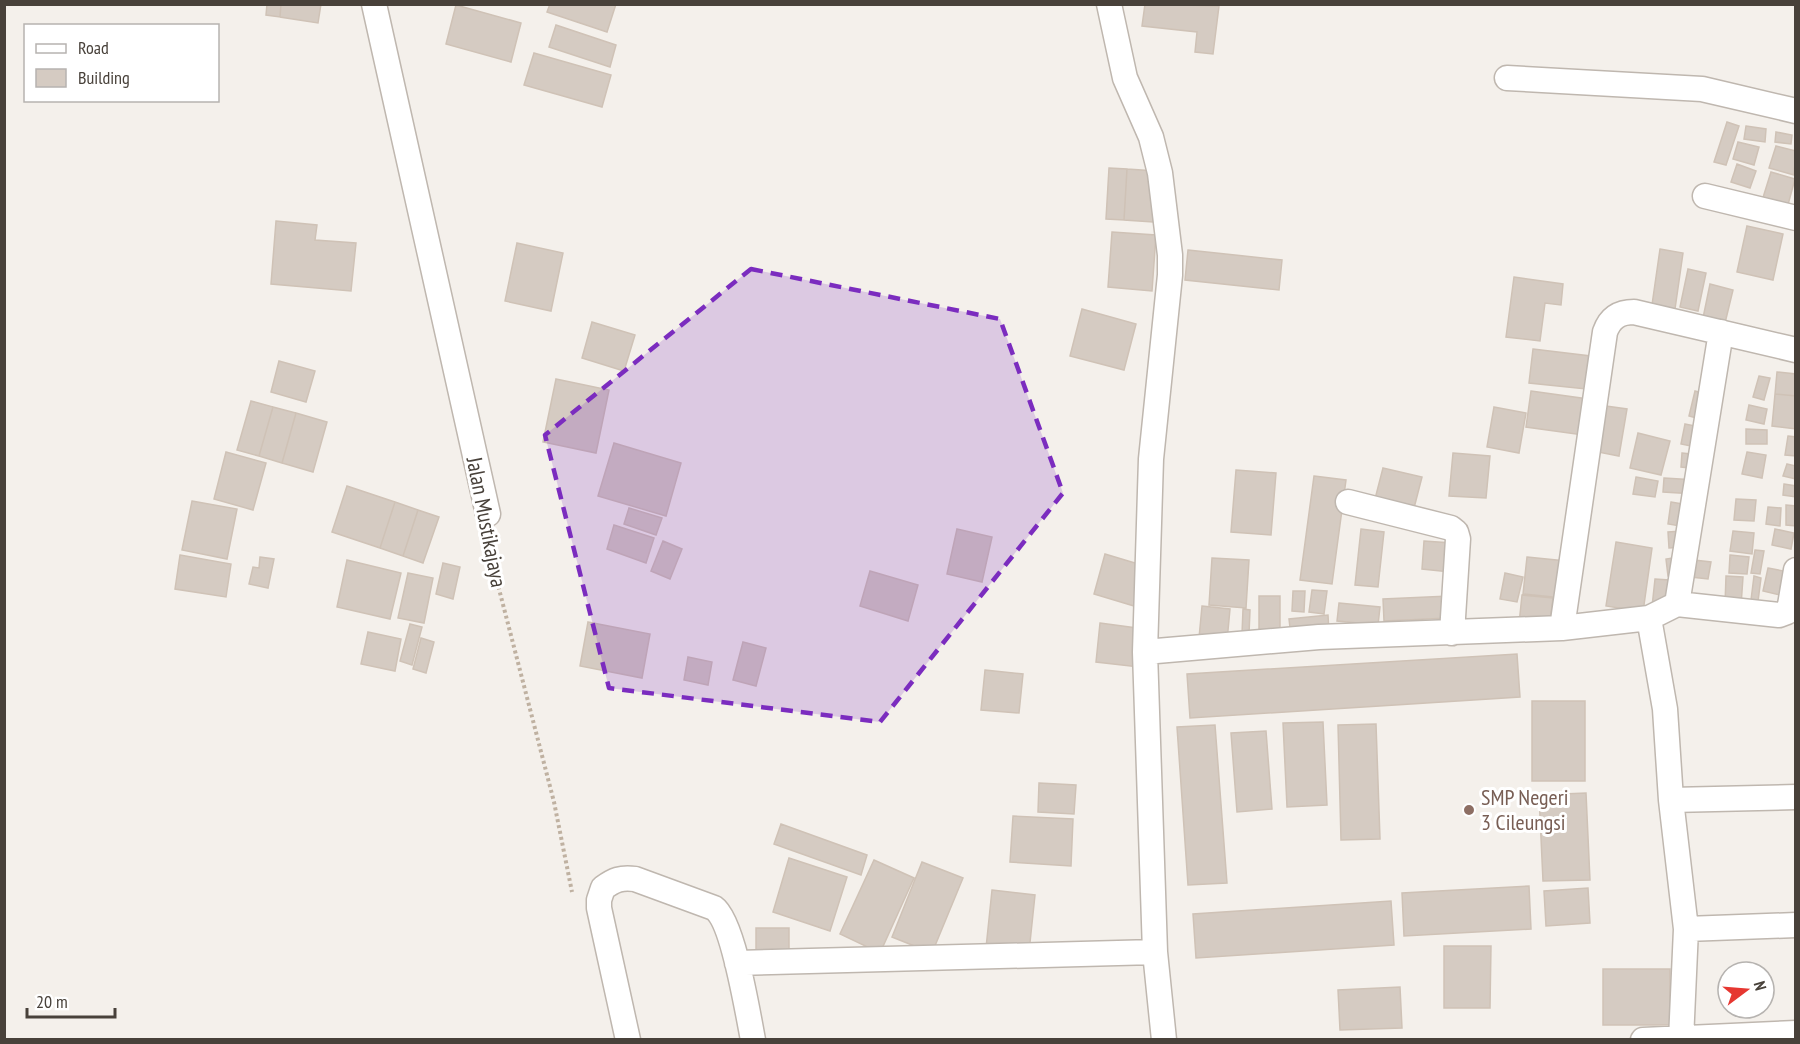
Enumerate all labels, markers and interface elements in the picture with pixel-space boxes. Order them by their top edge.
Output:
legend [24,24,219,102]
text: Road [78,36,109,59]
text: Building [78,66,130,89]
street label: Jalan Mustikajaya [460,453,513,590]
place label: SMP Negeri 3 Cileungsi [1481,783,1568,836]
marker: SMP Negeri 3 Cileungsi [1462,803,1476,817]
north arrow [1716,960,1776,1020]
text: N [1750,979,1771,993]
scale bar [27,981,116,1019]
text: 20 m [36,990,68,1013]

